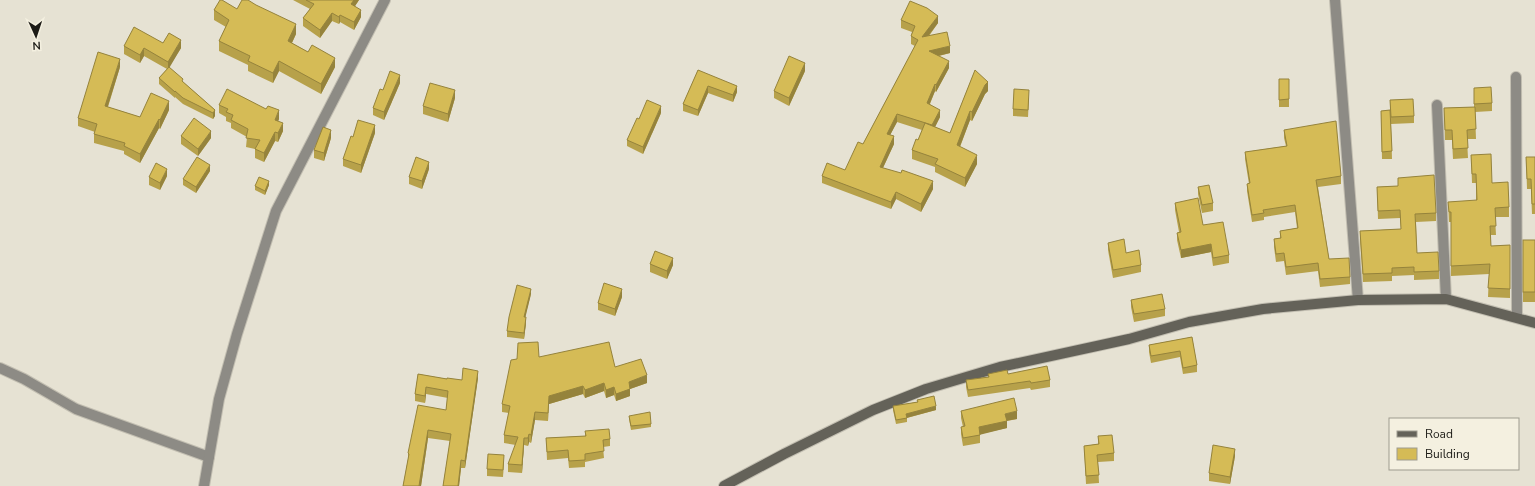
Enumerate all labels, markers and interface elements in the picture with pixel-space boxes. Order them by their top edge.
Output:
north arrow [16,16,56,56]
text: N [32,38,41,53]
legend [1389,418,1519,470]
text: Road [1425,426,1453,442]
text: Building [1425,446,1470,462]

